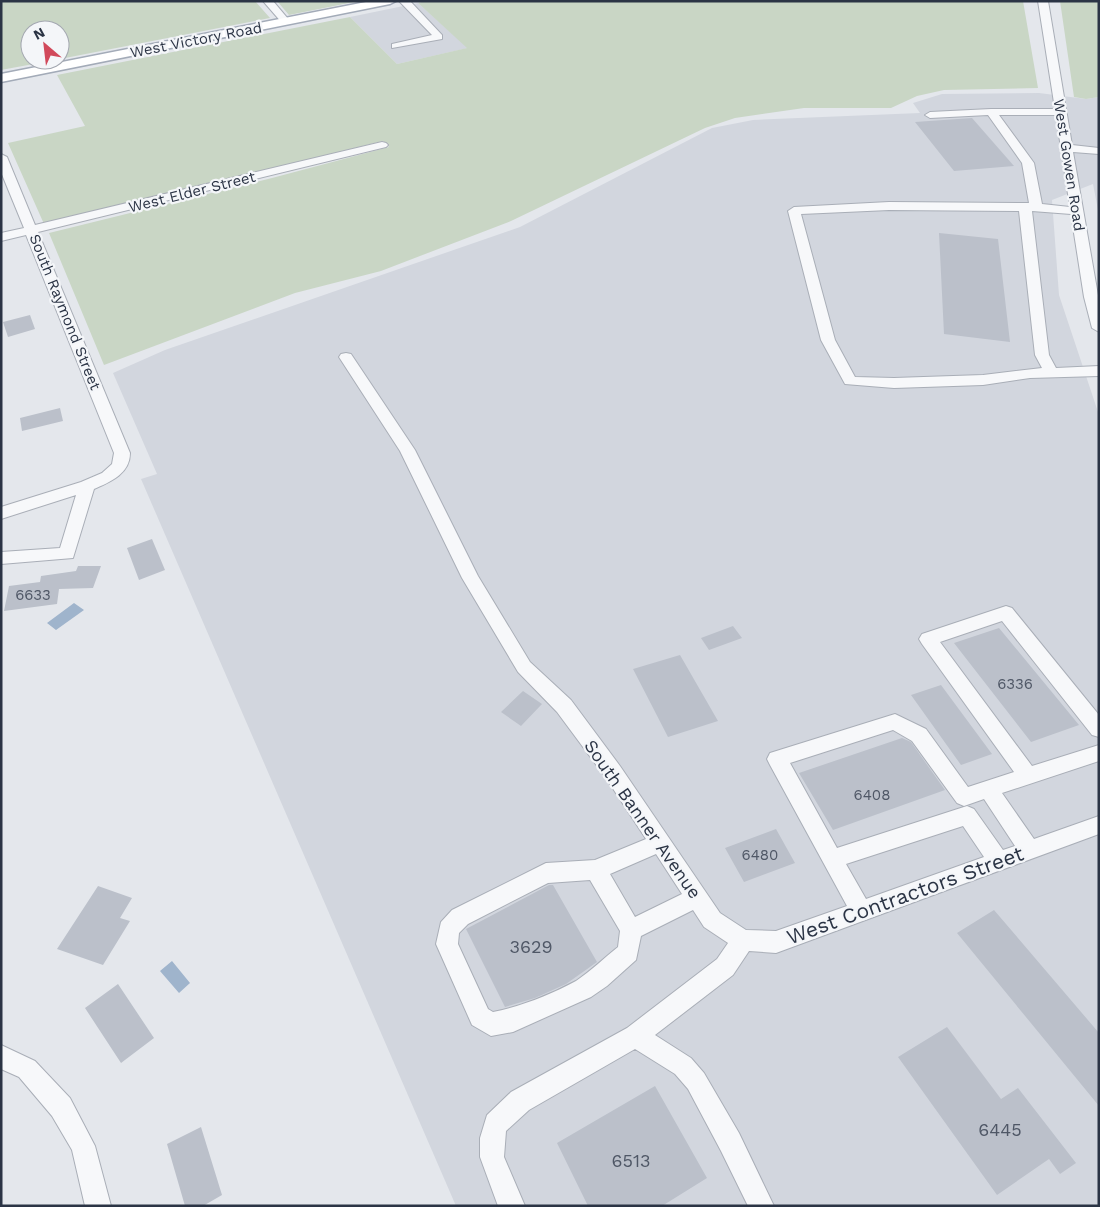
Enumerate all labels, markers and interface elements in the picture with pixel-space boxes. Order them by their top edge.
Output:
street label: West Victory Road [129,18,263,62]
north arrow [20,20,70,70]
text: N [31,24,47,43]
street label: West Gowen Road [1050,98,1088,232]
street label: West Elder Street [127,167,258,216]
street label: South Raymond Street [25,231,105,393]
house number: 6633 [15,586,51,604]
house number: 6336 [997,675,1033,693]
street label: South Banner Avenue [580,736,706,902]
house number: 6408 [854,786,890,804]
street label: West Contractors Street [783,840,1027,950]
house number: 6480 [742,846,778,864]
house number: 3629 [509,936,553,957]
house number: 6445 [978,1119,1022,1140]
house number: 6513 [612,1150,650,1171]

